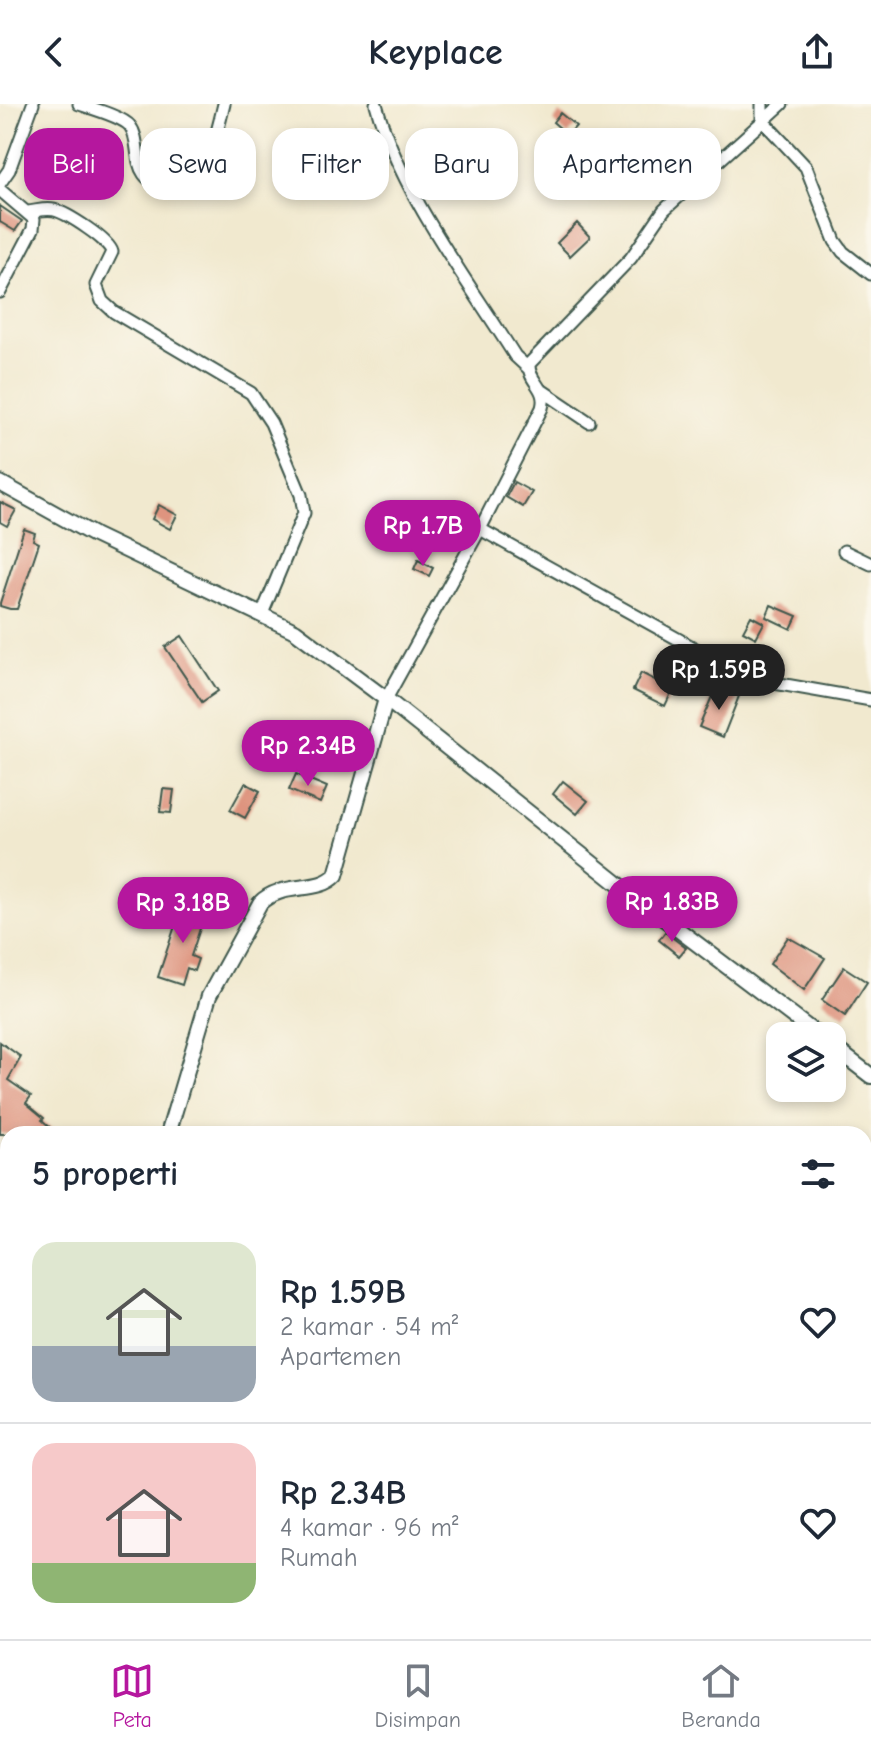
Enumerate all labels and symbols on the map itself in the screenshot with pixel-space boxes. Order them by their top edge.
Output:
pin: Rp 1.7B [349,500,497,568]
pin: Rp 1.59B [636,644,802,712]
pin: Rp 2.34B [225,720,391,788]
pin: Rp 1.83B [589,876,755,944]
pin: Rp 3.18B [100,877,266,945]

